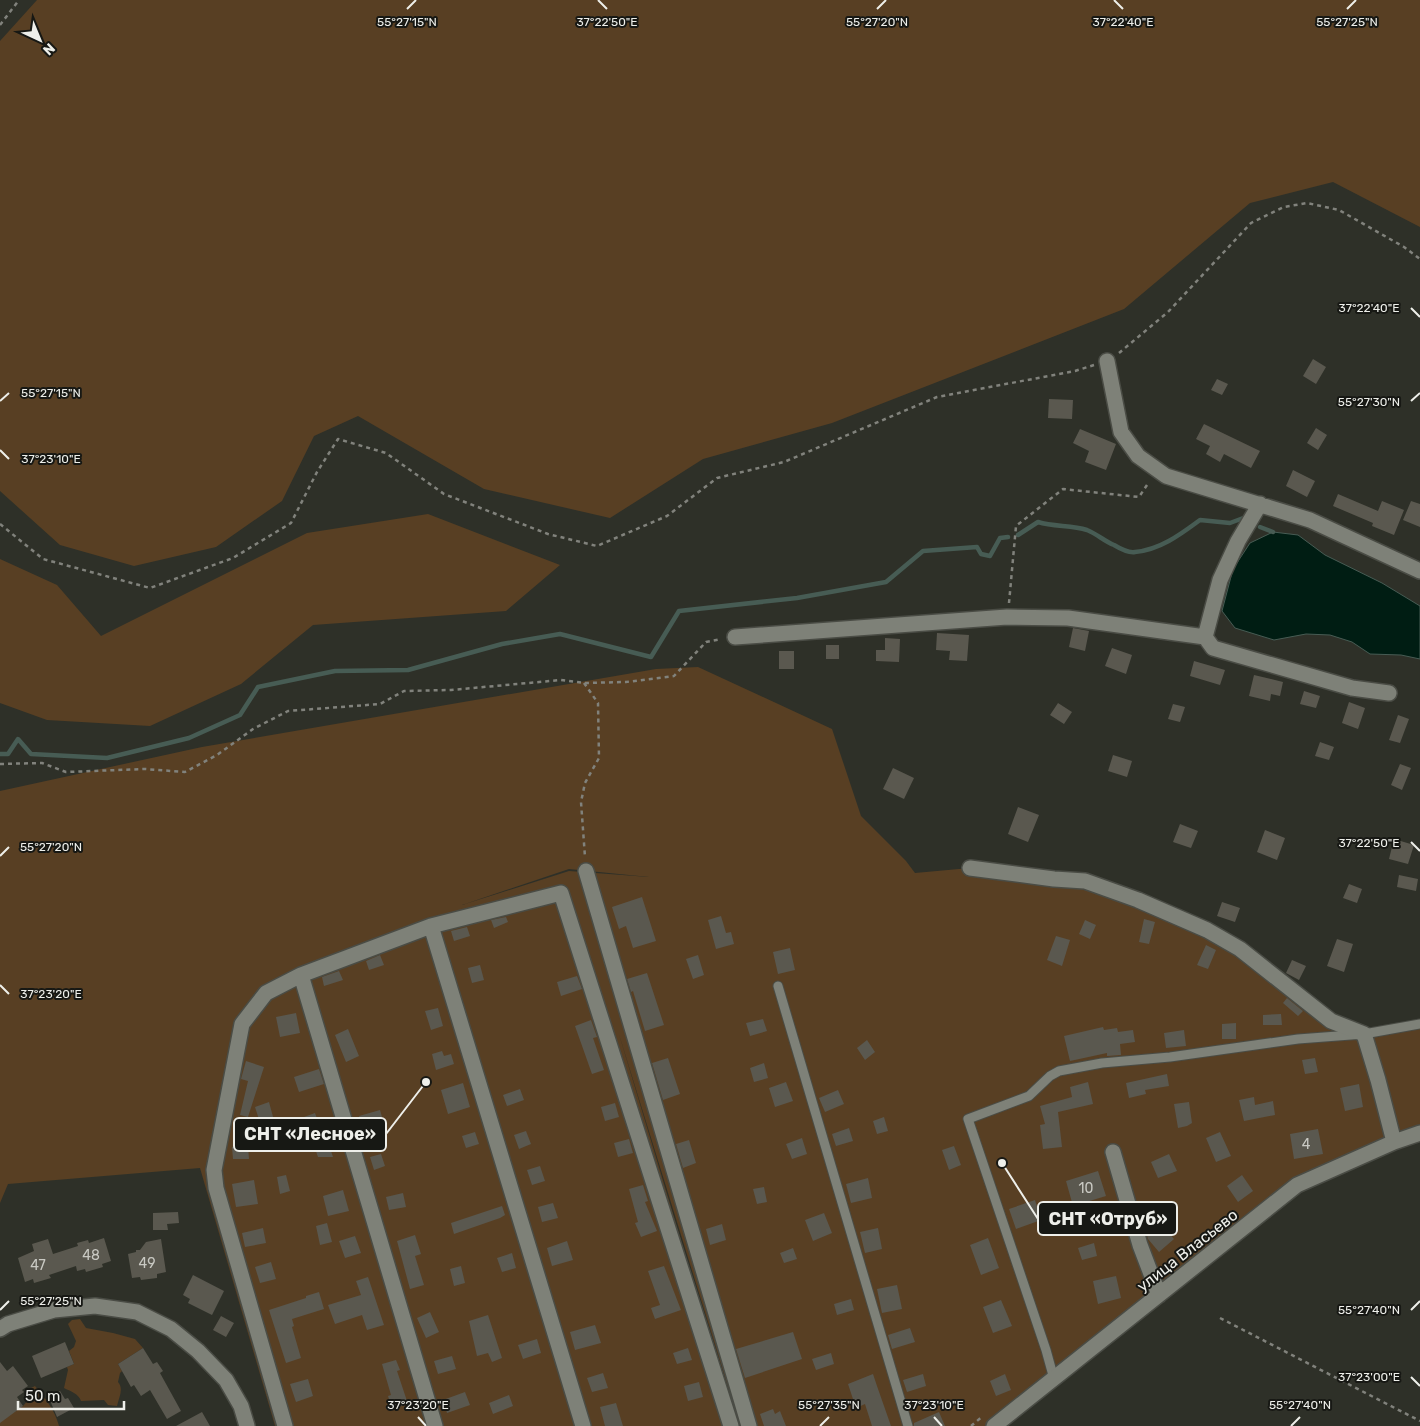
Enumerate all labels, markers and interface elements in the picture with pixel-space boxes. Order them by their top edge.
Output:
north arrow [15,15,65,65]
text: 55°27'15"N [377,15,437,29]
text: 37°22'50"E [576,15,638,29]
text: 55°27'20"N [846,15,908,29]
text: 37°22'40"E [1093,15,1153,29]
text: 55°27'25"N [1316,15,1378,29]
text: N [39,39,58,59]
text: 37°22'40"E [1339,301,1399,315]
text: 55°27'15"N [21,386,81,400]
text: 55°27'30"N [1338,395,1400,409]
text: 37°23'10"E [21,452,81,466]
text: 37°22'50"E [1338,836,1400,850]
text: 55°27'20"N [20,840,82,854]
text: 37°23'20"E [20,987,82,1001]
callout: СНТ «Лесное» [234,1118,386,1151]
text: СНТ «Лесное» [244,1123,376,1145]
house number: 4 [1302,1136,1311,1153]
house number: 10 [1079,1180,1094,1197]
callout: СНТ «Отруб» [1038,1202,1177,1235]
street label: улица Власьево [1133,1205,1242,1296]
text: СНТ «Отруб» [1049,1208,1167,1230]
house number: 48 [82,1247,100,1264]
house number: 49 [139,1255,155,1272]
house number: 47 [30,1257,46,1274]
text: 55°27'25"N [20,1294,82,1308]
text: 55°27'40"N [1338,1303,1400,1317]
text: 37°23'00"E [1338,1370,1400,1384]
scale bar [18,1378,124,1410]
text: 50 m [25,1387,60,1405]
text: 37°23'20"E [387,1398,449,1412]
text: 55°27'35"N [798,1398,860,1412]
text: 37°23'10"E [904,1398,964,1412]
text: 55°27'40"N [1269,1398,1331,1412]

